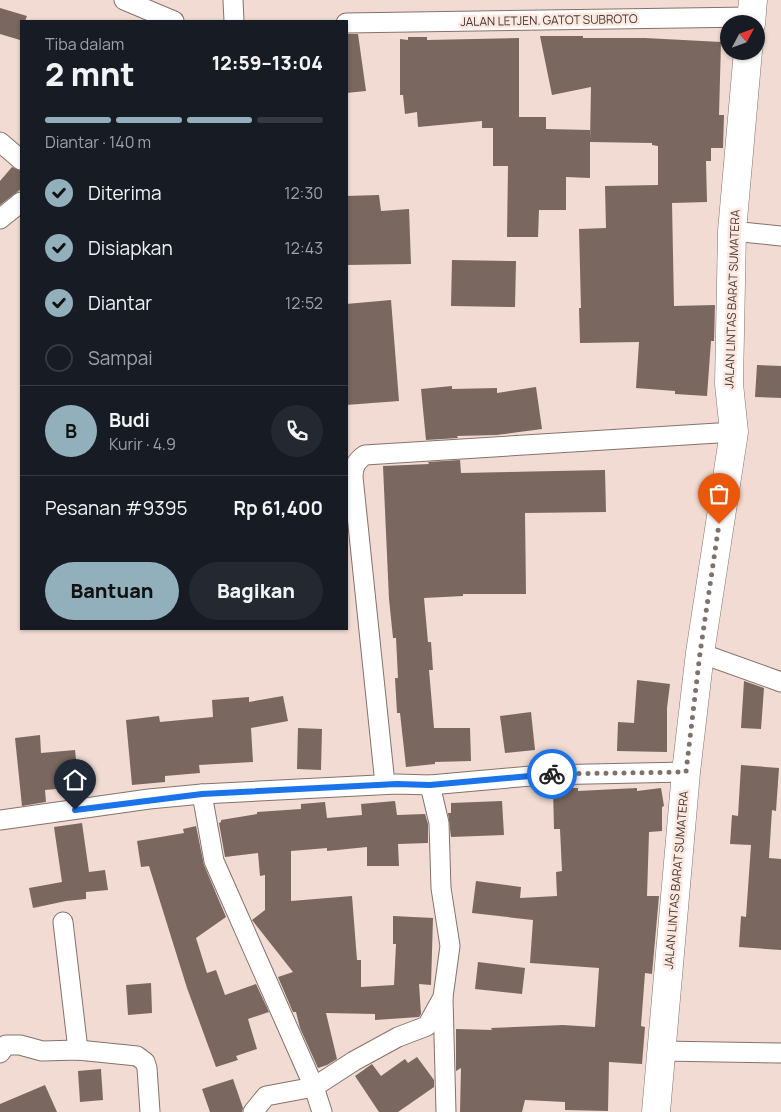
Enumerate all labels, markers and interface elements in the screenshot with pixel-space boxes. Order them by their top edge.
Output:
street label: JALAN LETJEN. GATOT SUBROTO [460,10,638,30]
north arrow [720,15,765,60]
map controls [720,15,765,60]
text: Tiba dalam [45,33,124,55]
text: 12:59–13:04 [212,50,323,76]
text: 2 mnt [45,52,135,96]
text: Diantar · 140 m [45,131,151,153]
icon: check [45,179,73,207]
text: Diterima [88,180,161,206]
text: 12:30 [284,182,323,204]
street label: JALAN LINTAS BARAT SUMATERA [720,209,744,389]
icon: check [45,234,73,262]
text: Disiapkan [88,235,173,261]
text: 12:43 [285,237,323,259]
icon: check [45,289,73,317]
text: Diantar [88,290,152,316]
text: 12:52 [285,292,323,314]
text: Sampai [88,345,153,371]
button: phone [271,405,323,457]
text: Budi [109,407,150,433]
text: B [65,418,77,444]
text: Kurir · 4.9 [109,433,176,455]
pin [698,473,740,524]
icon: bag [705,480,733,508]
text: Pesanan #9395 [45,495,188,521]
text: Rp 61,400 [234,495,323,521]
button: Bantuan [45,562,179,620]
button: Bagikan [189,562,323,620]
courier [527,749,577,799]
pin [54,759,96,810]
icon: bike [538,760,566,788]
icon: home [61,766,89,794]
street label: JALAN LINTAS BARAT SUMATERA [660,790,692,970]

